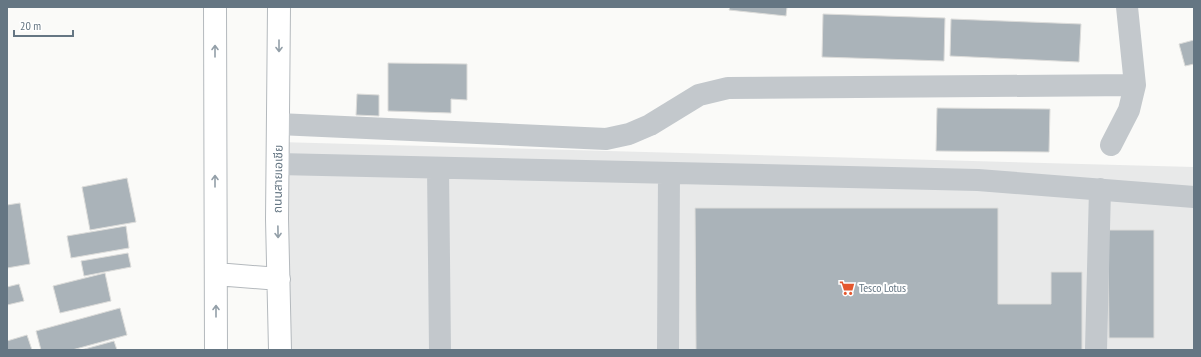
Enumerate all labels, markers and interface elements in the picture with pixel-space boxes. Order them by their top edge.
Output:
scale bar [14,12,73,38]
text: 20 m [20,18,41,33]
one-way arrow [275,39,283,52]
one-way arrow [211,45,219,58]
street label: ถนนสายเอเชีย [269,145,286,213]
one-way arrow [211,175,219,188]
one-way arrow [274,225,281,238]
supermarket icon: Tesco Lotus [838,279,856,297]
place label: Tesco Lotus [859,280,906,295]
one-way arrow [212,305,220,318]

